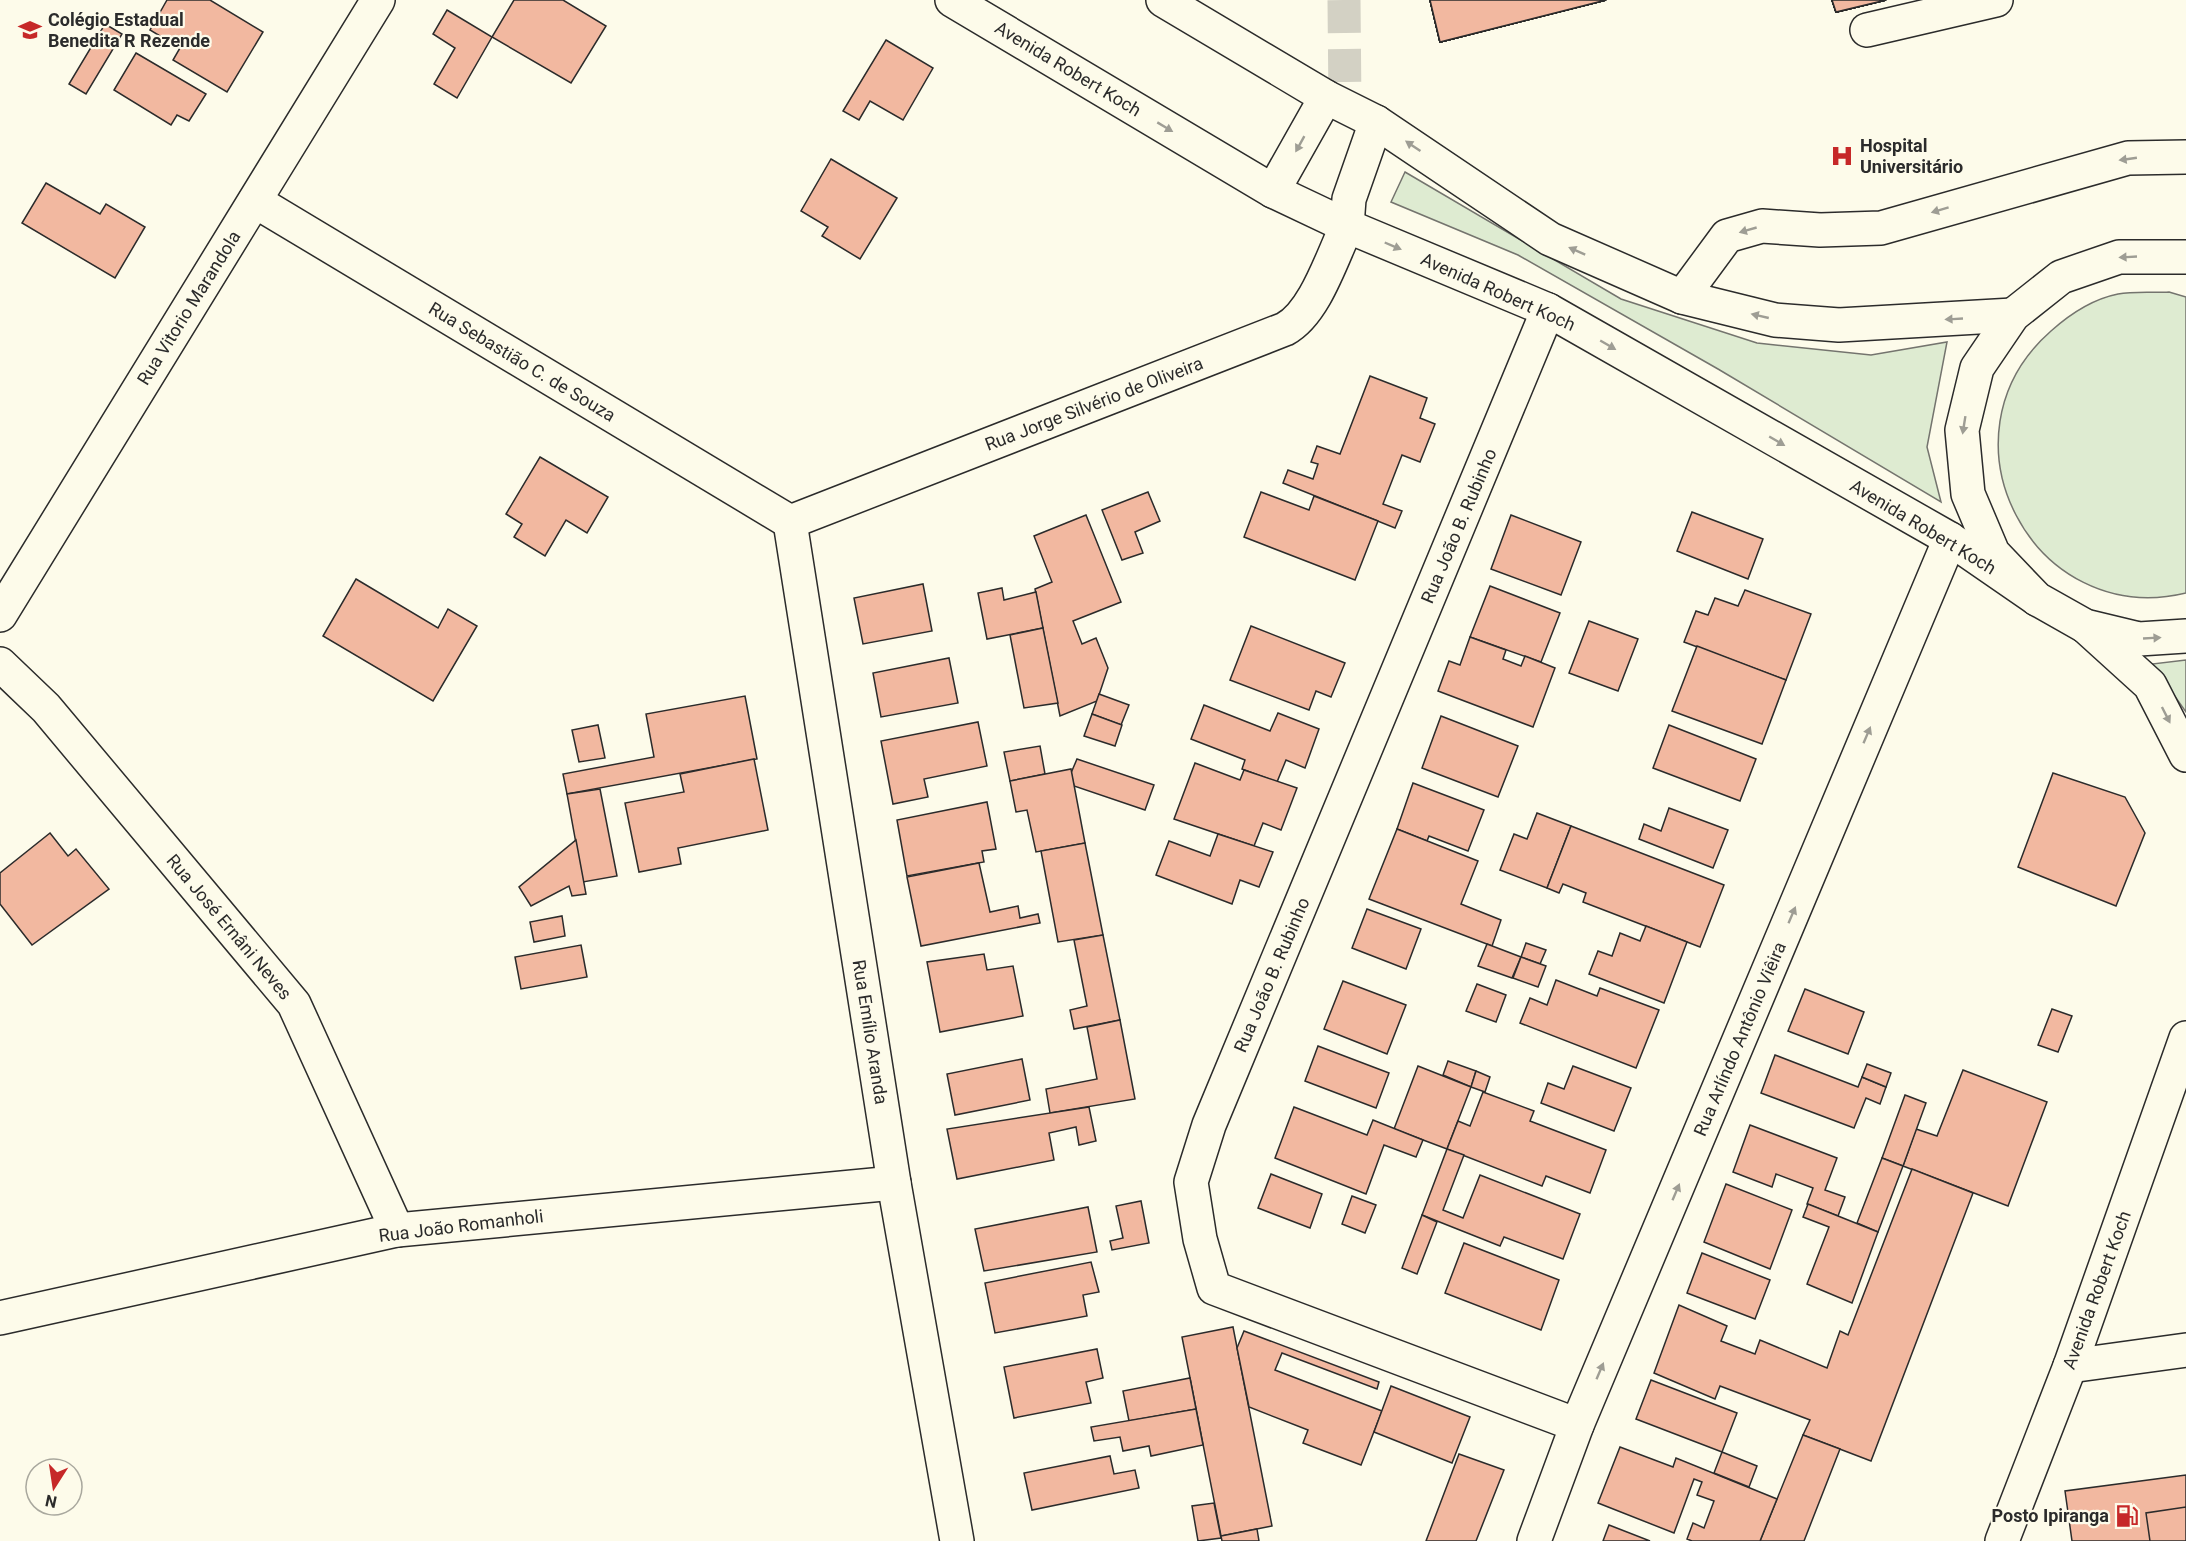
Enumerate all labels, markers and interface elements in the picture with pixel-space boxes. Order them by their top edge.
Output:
place label: Colégio Estadual Benedita R Rezende [48,9,210,51]
school or university icon: Colégio Estadual Benedita R Rezende [17,17,43,43]
street label: Avenida Robert Koch [991,17,1145,121]
one-way arrow [1157,121,1173,132]
place label: Hospital Universitário [1860,135,1963,177]
one-way arrow [1295,136,1305,153]
one-way arrow [1405,141,1422,152]
hospital icon: Hospital Universitário [1829,143,1855,169]
one-way arrow [2118,155,2137,164]
one-way arrow [1931,206,1949,215]
one-way arrow [1739,226,1757,235]
street label: Rua Vitorio Marandola [133,227,245,389]
one-way arrow [1384,241,1402,251]
one-way arrow [1568,246,1586,256]
street label: Avenida Robert Koch [1418,248,1579,335]
one-way arrow [2118,252,2137,262]
street label: Rua Sebastião C. de Souza [425,297,619,426]
one-way arrow [1751,311,1770,321]
one-way arrow [1945,314,1964,323]
one-way arrow [1600,339,1616,350]
street label: Rua Jorge Silvério de Oliveira [982,352,1206,455]
one-way arrow [1959,416,1968,435]
one-way arrow [1769,436,1785,447]
street label: Rua João B. Rubinho [1416,445,1501,606]
street label: Avenida Robert Koch [1846,475,2000,579]
one-way arrow [2143,633,2162,642]
one-way arrow [2161,707,2170,724]
one-way arrow [1862,726,1872,744]
street label: Rua José Ernâni Neves [162,850,296,1004]
street label: Rua João B. Rubinho [1229,894,1314,1055]
one-way arrow [1788,906,1797,924]
street label: Rua Arlíndo Antônio Viêira [1689,939,1790,1139]
street label: Rua Emílio Aranda [849,958,892,1106]
one-way arrow [1671,1183,1680,1200]
street label: Rua João Romanholi [377,1205,544,1246]
street label: Avenida Robert Koch [2058,1208,2135,1372]
one-way arrow [1595,1362,1605,1380]
north arrow [24,1457,84,1517]
text: N [43,1491,58,1512]
fuel station icon: Posto Ipiranga [2114,1503,2140,1529]
place label: Posto Ipiranga [1992,1505,2109,1526]

